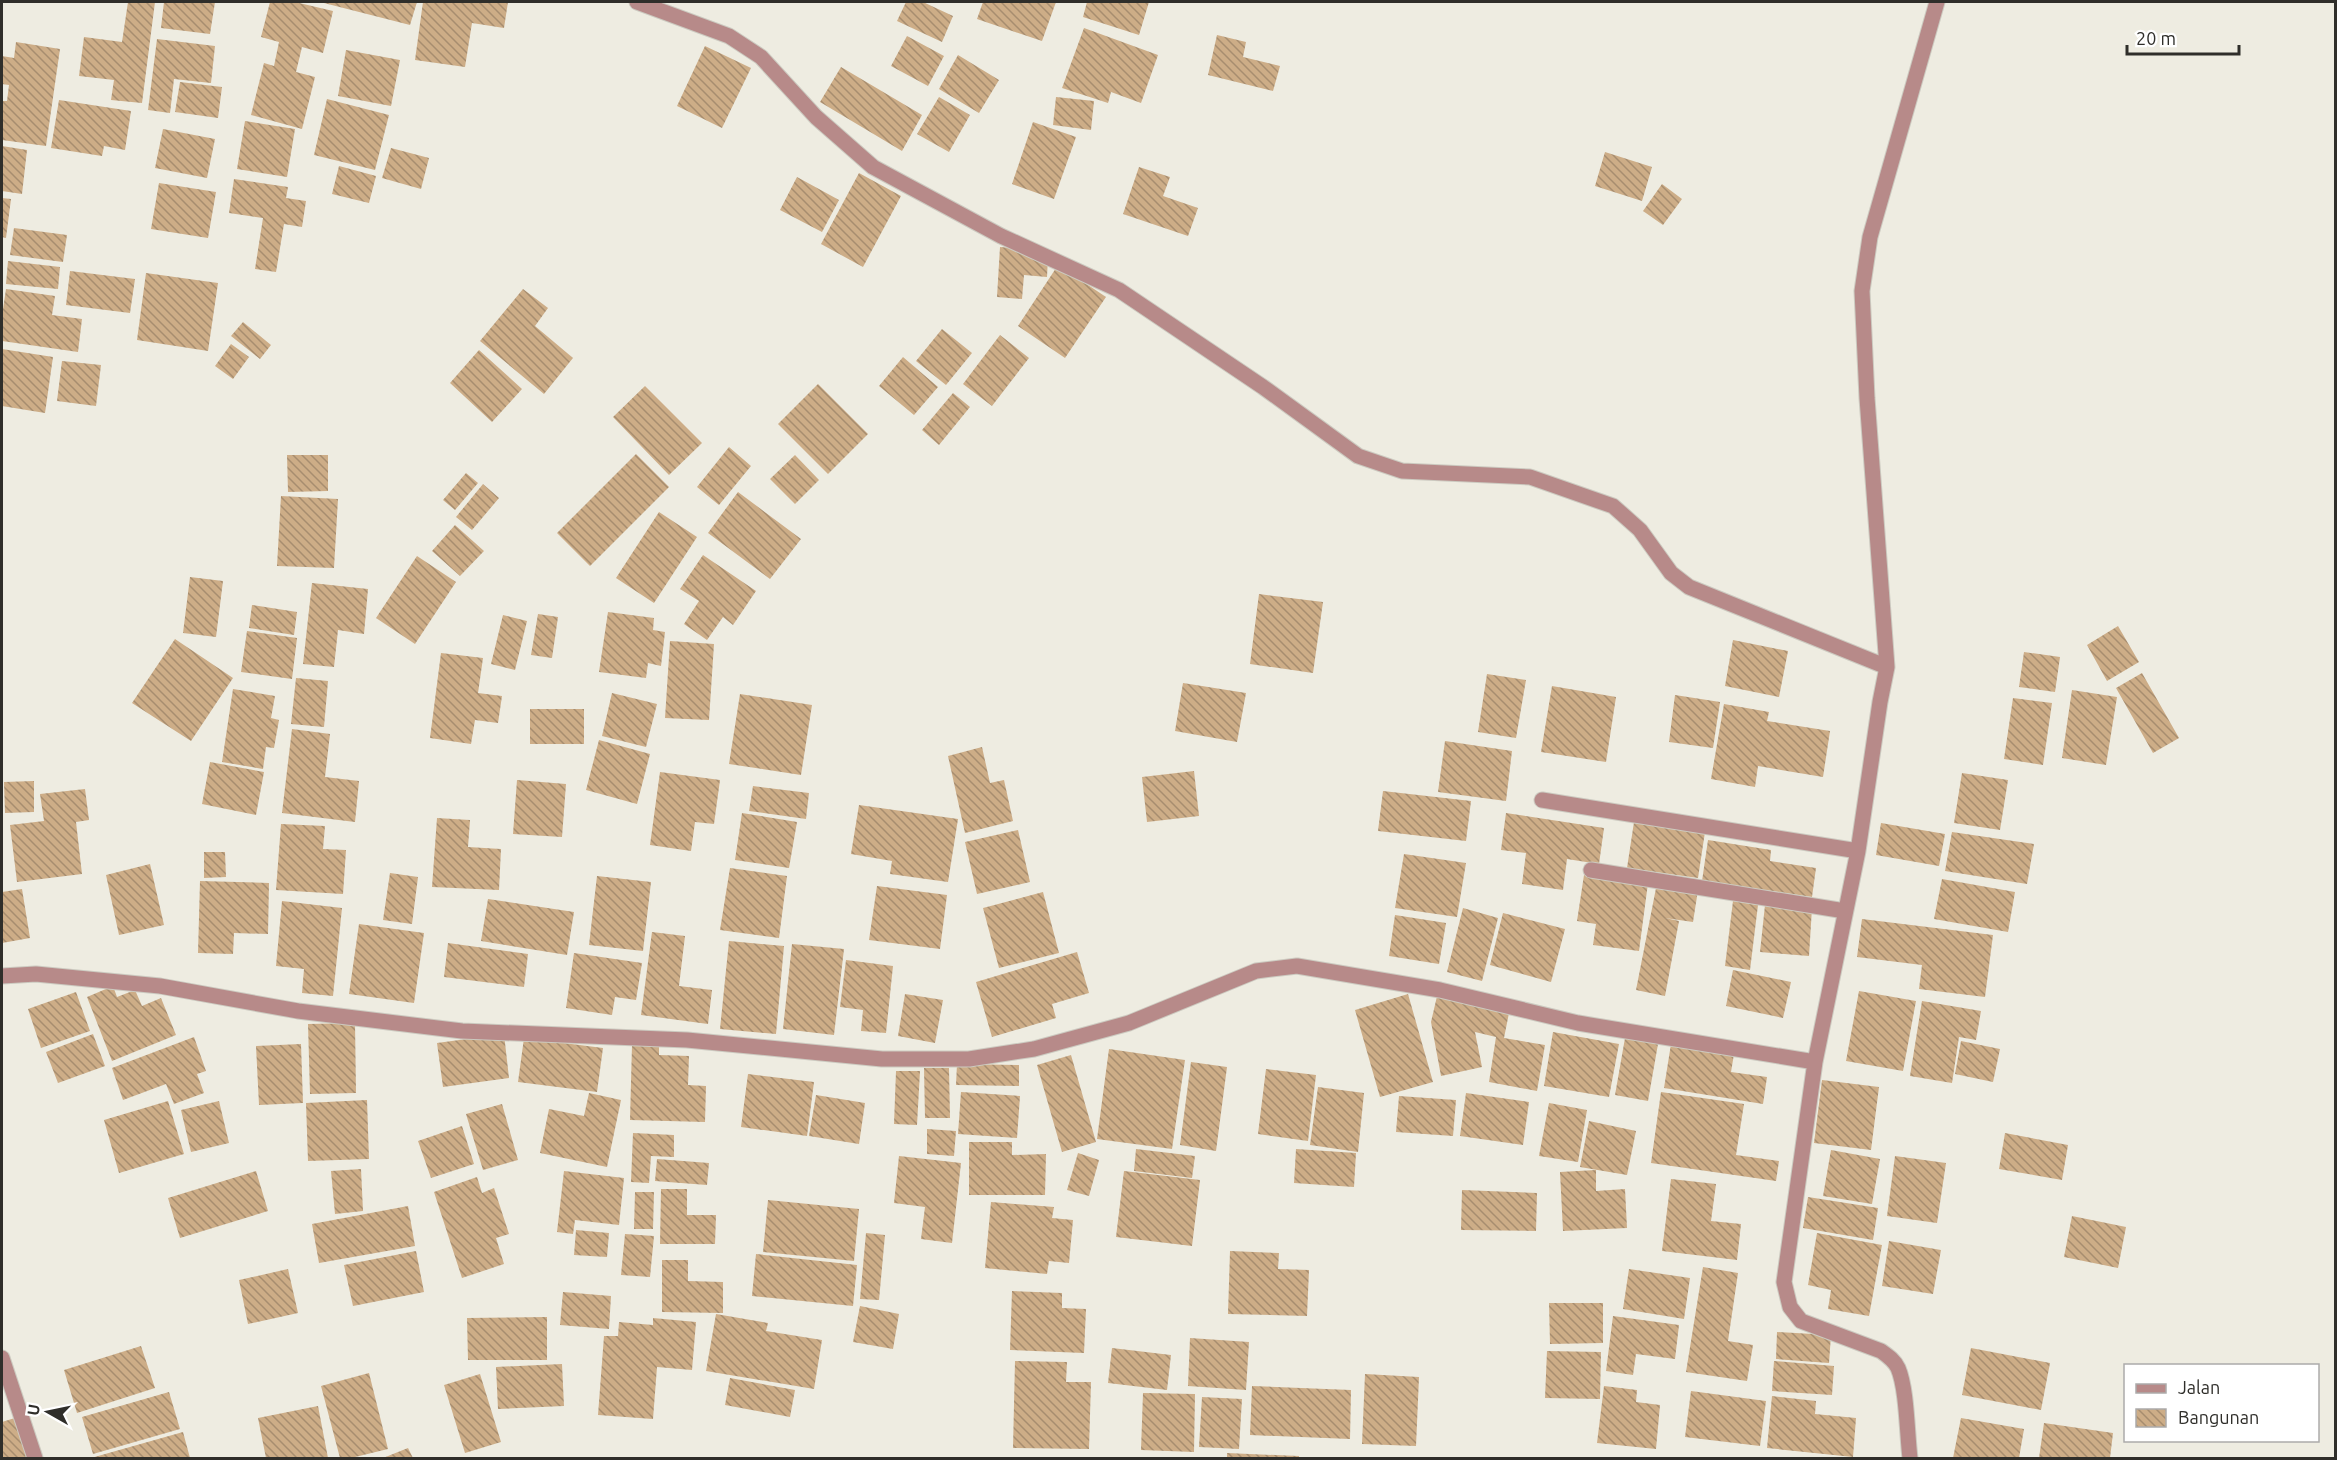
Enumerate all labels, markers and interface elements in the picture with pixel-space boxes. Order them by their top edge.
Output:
scale bar [2127,18,2240,56]
text: 20 m [2136,28,2176,48]
legend [2124,1364,2319,1442]
text: Jalan [2178,1377,2220,1397]
north arrow [18,1382,78,1442]
text: U [23,1403,43,1417]
text: Bangunan [2178,1407,2259,1427]

